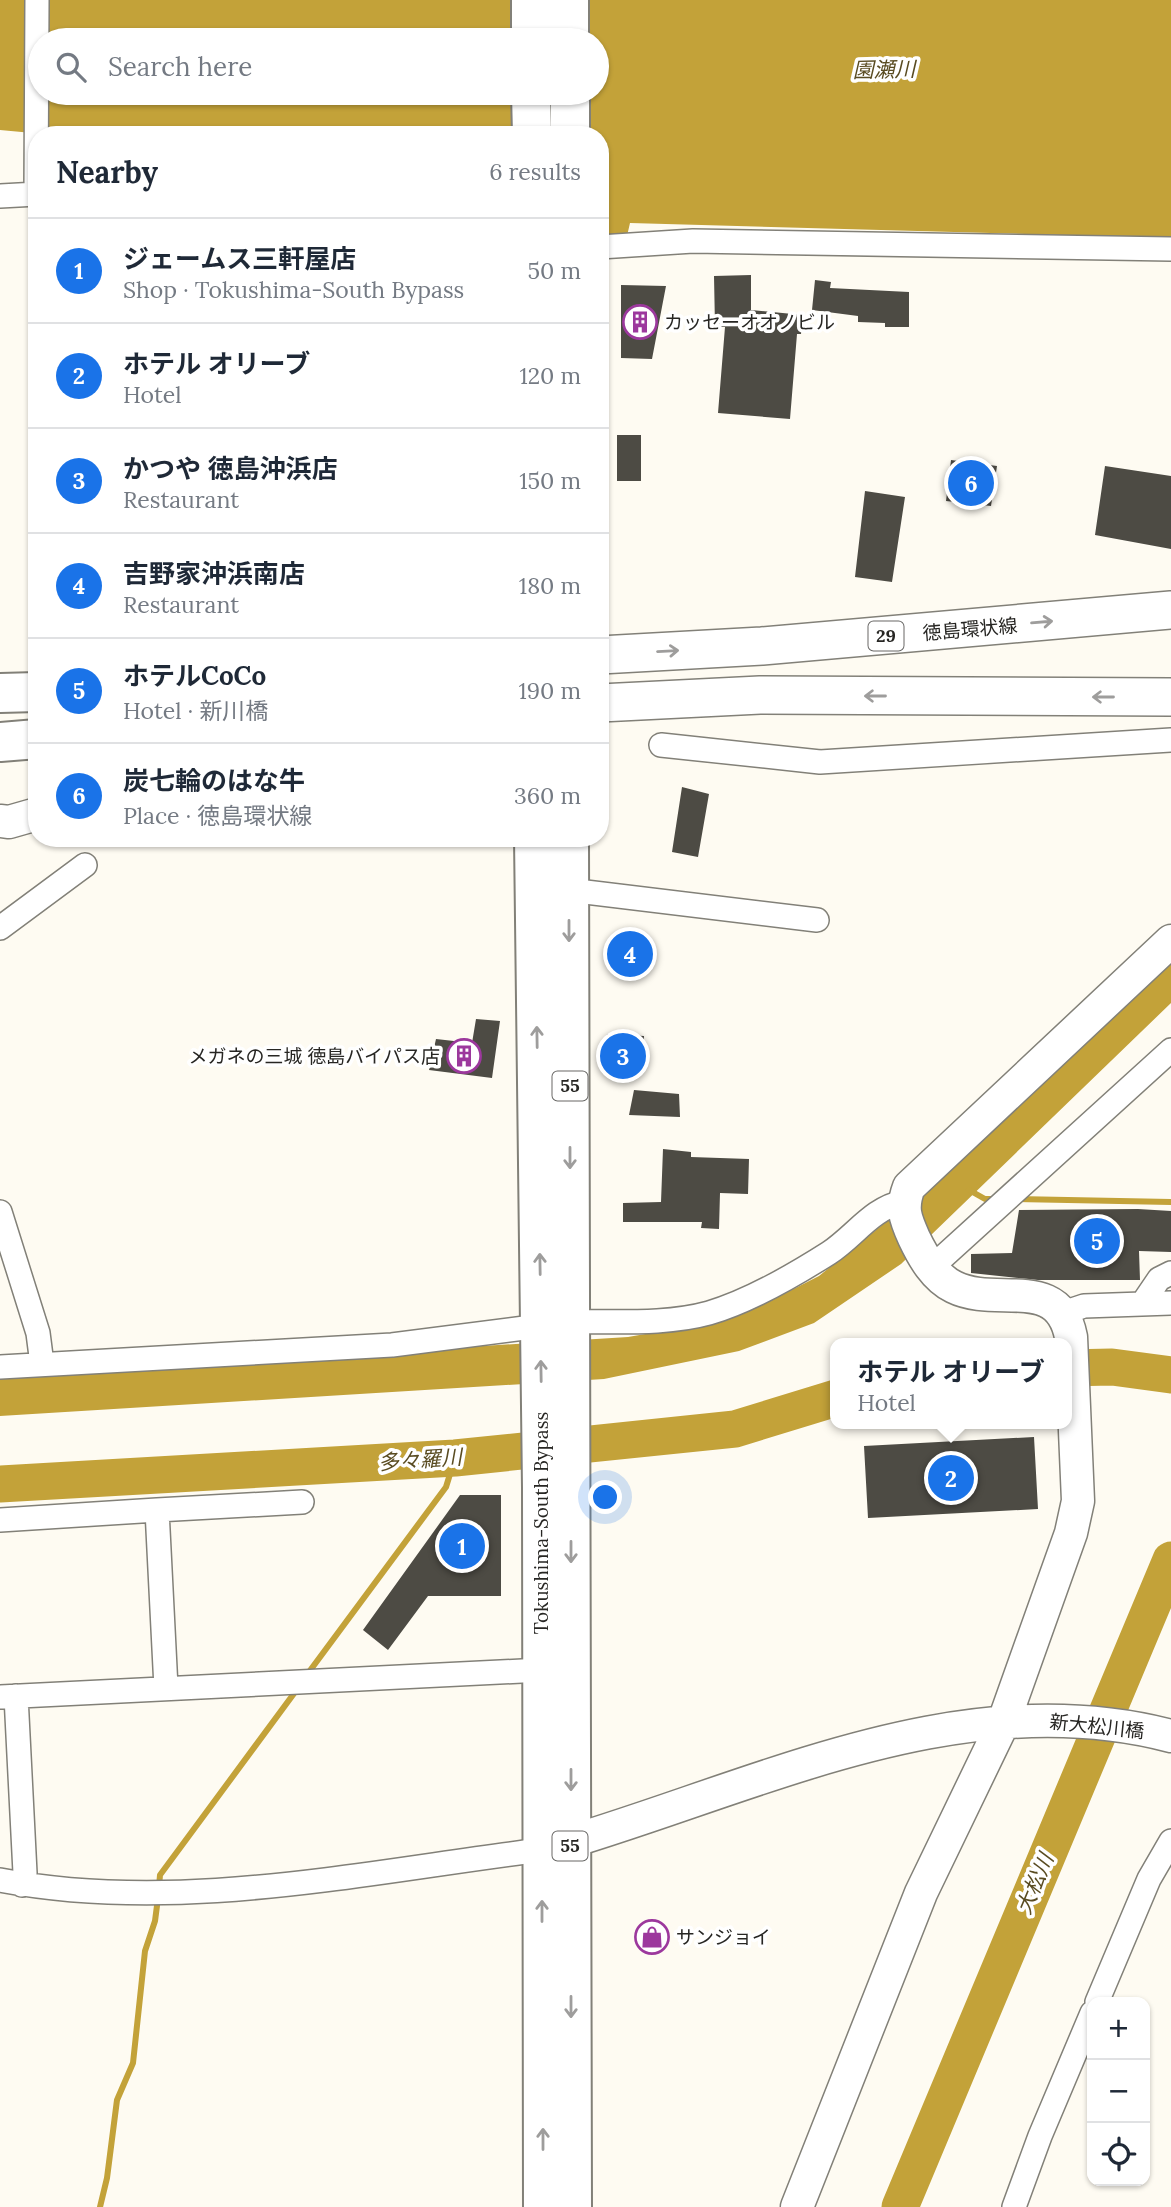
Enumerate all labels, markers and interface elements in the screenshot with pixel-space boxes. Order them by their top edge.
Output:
search box [28,28,609,105]
icon: search [52,48,90,86]
text: Search here [108,50,252,83]
water label: 園瀬川 [852,55,918,84]
text: Nearby [56,153,158,191]
text: 6 results [489,157,581,186]
text: ジェームス三軒屋店 [123,242,356,275]
text: 1 [74,256,84,285]
text: 50 m [528,256,581,285]
text: Shop · Tokushima-South Bypass [123,275,464,304]
building icon: カッセーオオノビル [621,303,659,341]
place label: カッセーオオノビル [664,310,835,334]
text: ホテル オリーブ [123,347,310,380]
text: 2 [73,361,85,390]
text: 120 m [519,361,581,390]
text: Hotel [123,380,182,409]
text: かつや 徳島沖浜店 [123,452,338,485]
pin: 6 [948,457,994,509]
text: 3 [73,466,85,495]
text: 150 m [519,466,581,495]
text: Restaurant [123,485,239,514]
text: 吉野家沖浜南店 [123,557,305,590]
text: 4 [73,571,85,600]
text: 180 m [519,571,581,600]
text: Restaurant [123,590,239,619]
street label: 徳島環状線 [922,613,1018,645]
one-way arrow [1030,616,1053,629]
road number: 29 [868,622,903,650]
one-way arrow [657,644,679,657]
text: ホテルCoCo [123,659,266,692]
text: 5 [73,676,85,705]
text: 190 m [518,676,581,705]
one-way arrow [864,689,887,703]
one-way arrow [1092,690,1115,704]
text: Hotel · 新川橋 [123,696,268,725]
text: 炭七輪のはな牛 [123,764,305,797]
text: 6 [72,781,86,810]
text: 360 m [514,781,581,810]
text: Place · 徳島環状線 [123,801,312,830]
one-way arrow [562,919,576,942]
pin: 4 [607,928,653,980]
one-way arrow [530,1026,544,1049]
pin: 3 [600,1030,646,1082]
building icon: メガネの三城 徳島バイパス店 [445,1037,483,1075]
place label: メガネの三城 徳島バイパス店 [188,1044,440,1068]
road number: 55 [552,1072,588,1100]
one-way arrow [563,1147,577,1170]
pin: 5 [1074,1215,1120,1267]
one-way arrow [533,1253,546,1276]
popup [830,1338,1072,1429]
text: ホテル オリーブ [857,1355,1045,1388]
one-way arrow [534,1360,548,1383]
text: Hotel [857,1388,916,1417]
street label: Tokushima-South Bypass [529,1412,553,1634]
water label: 多々羅川 [377,1443,465,1476]
pin: 2 [928,1452,974,1504]
your location [588,1480,622,1514]
pin: 1 [439,1520,485,1572]
one-way arrow [564,1541,578,1564]
street label: 新大松川橋 [1048,1709,1146,1743]
one-way arrow [564,1768,577,1791]
road number: 55 [552,1832,588,1860]
water label: 大松川 [1010,1848,1060,1918]
one-way arrow [535,1900,549,1923]
shop icon: サンジョイ [633,1918,671,1956]
place label: サンジョイ [676,1925,771,1949]
one-way arrow [564,1996,578,2019]
map controls [1087,1997,1150,2186]
button: + [1087,1997,1150,2060]
button: − [1087,2060,1150,2123]
button: locate [1087,2123,1150,2186]
one-way arrow [536,2128,550,2151]

